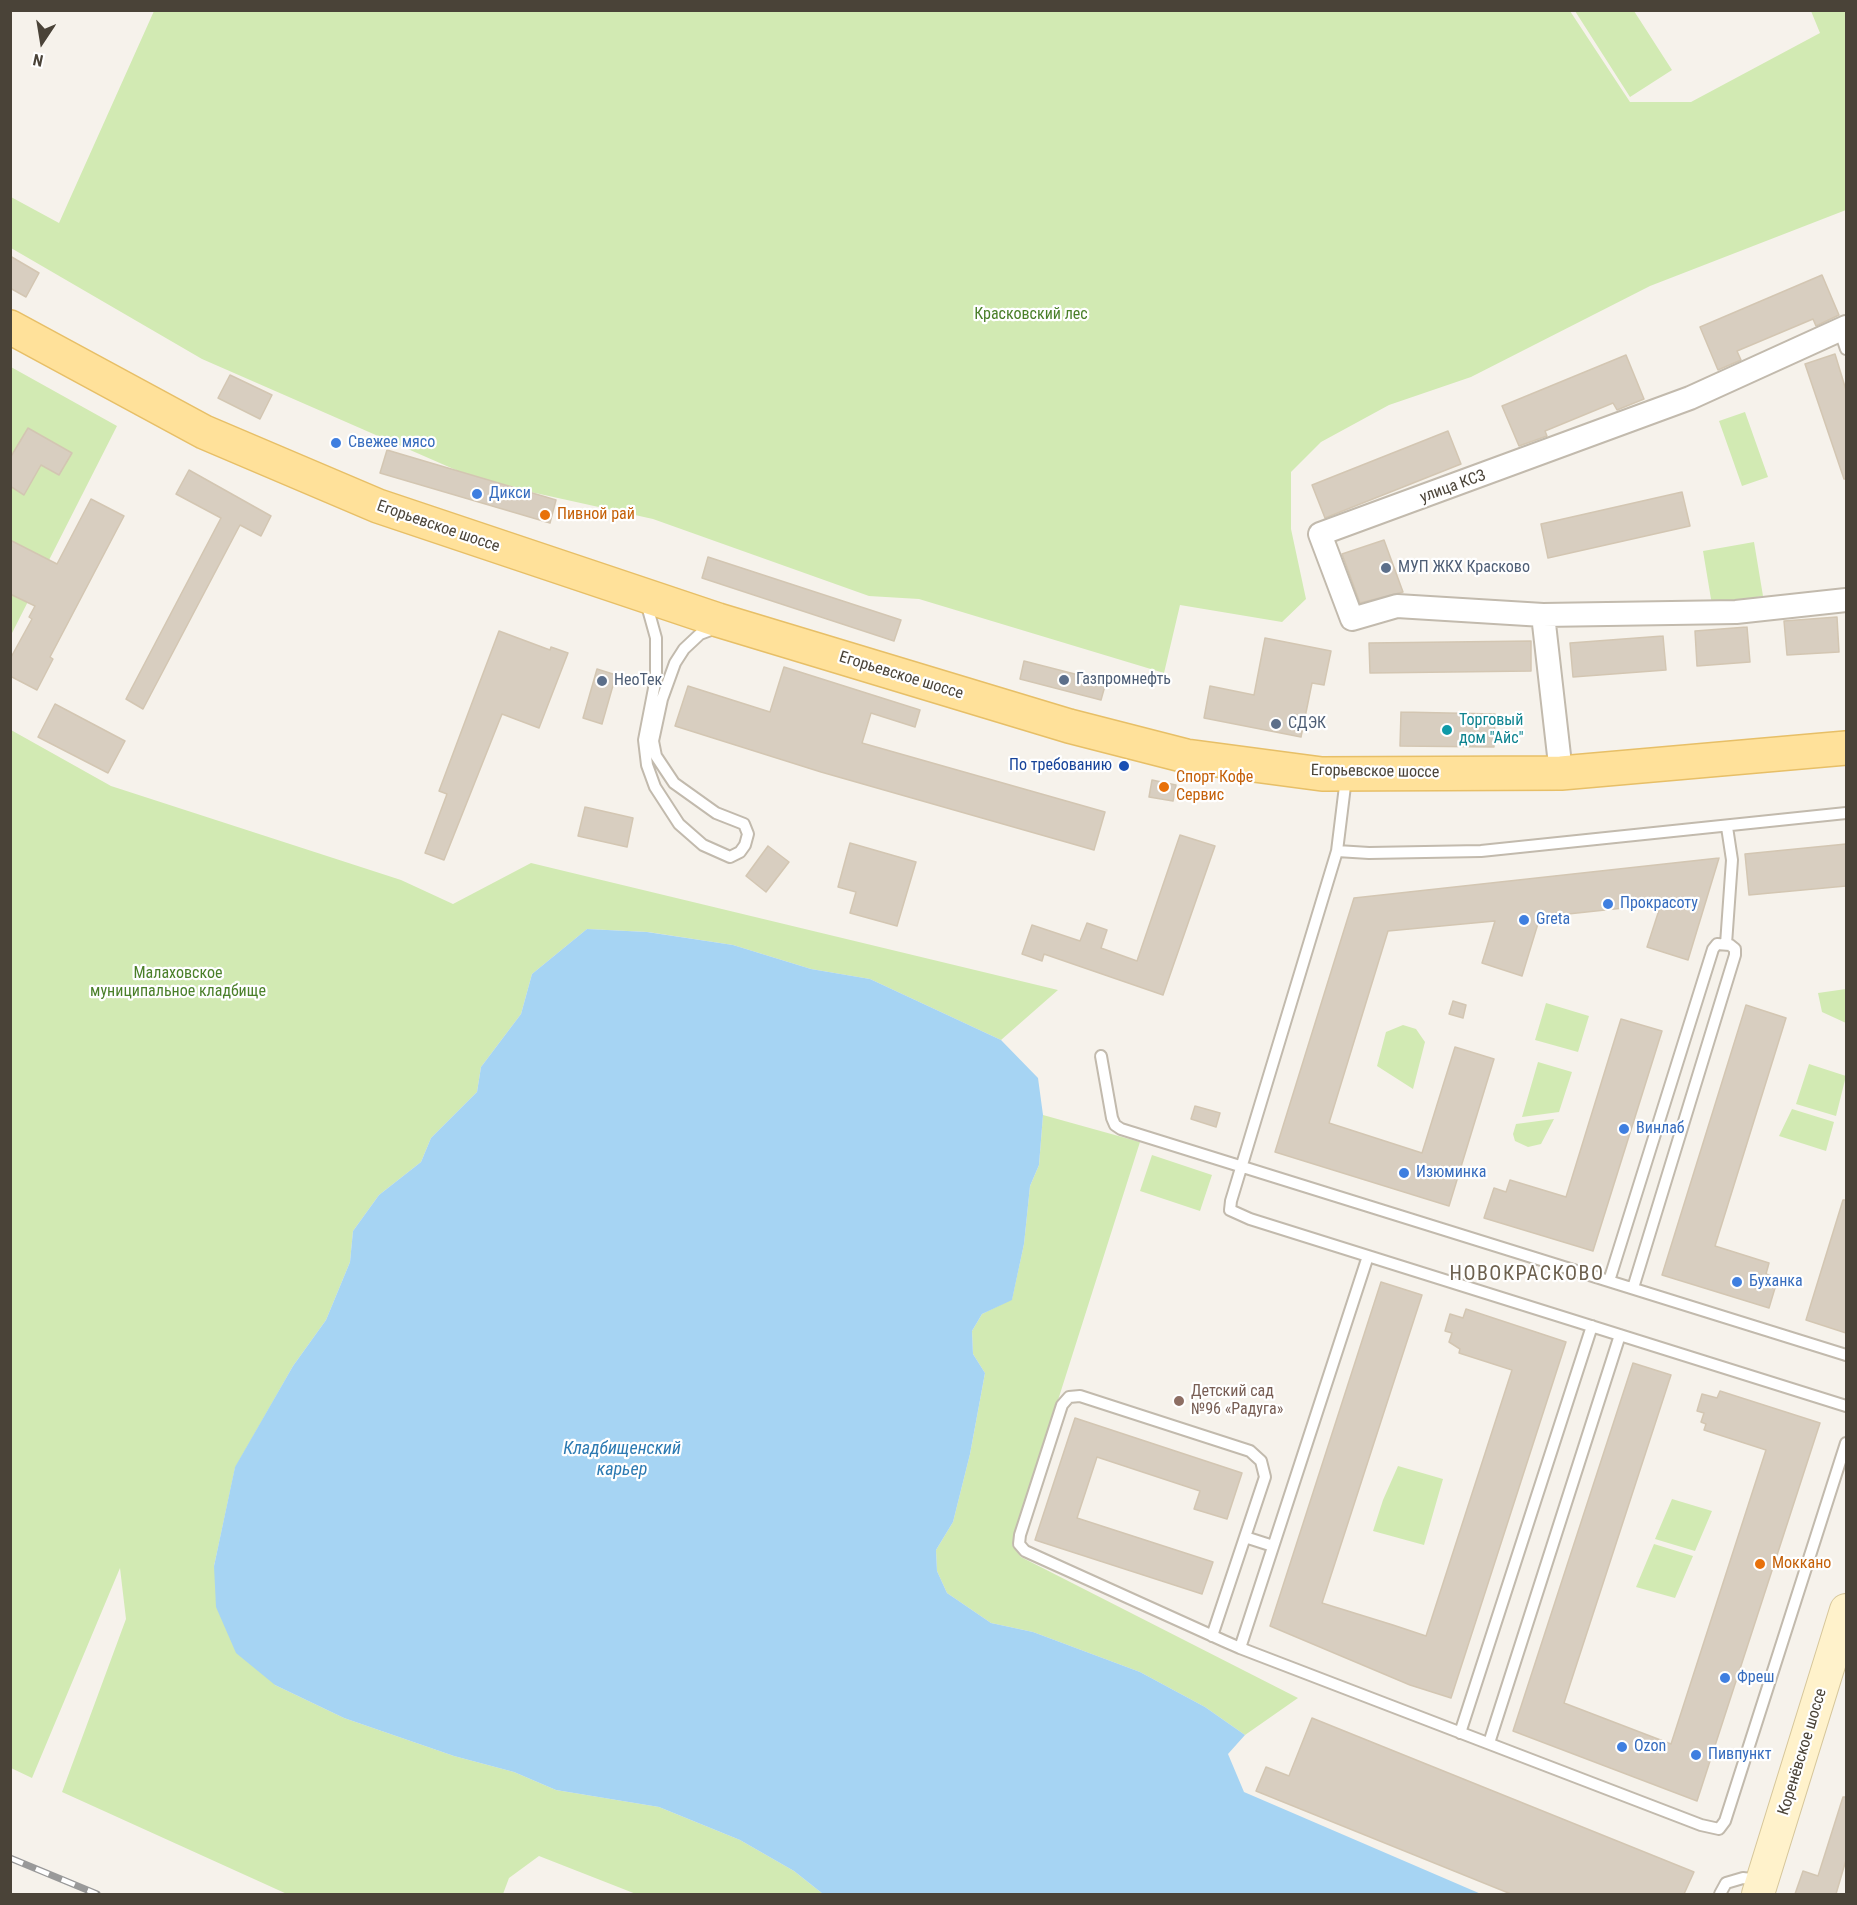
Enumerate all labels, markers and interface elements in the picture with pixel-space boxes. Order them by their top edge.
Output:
north arrow [12,12,72,72]
text: N [31,50,45,70]
park label: Красковский лес [974,305,1088,325]
place label: Свежее мясо [348,433,435,453]
marker: Свежее мясо [329,436,343,450]
street label: улица КСЗ [1418,466,1488,508]
place label: Дикси [489,484,531,504]
marker: Дикси [470,487,484,501]
street label: Егорьевское шоссе [374,497,502,557]
place label: Пивной рай [557,505,635,525]
marker: Пивной рай [538,508,552,522]
place label: МУП ЖКХ Красково [1398,558,1530,578]
marker: МУП ЖКХ Красково [1379,561,1393,575]
street label: Егорьевское шоссе [837,648,965,704]
place label: Газпромнефть [1076,670,1171,690]
place label: НеоТек [614,671,662,691]
marker: Газпромнефть [1057,673,1071,687]
marker: НеоТек [595,674,609,688]
place label: Торговый дом "Айс" [1459,711,1524,749]
place label: СДЭК [1288,714,1326,734]
marker: СДЭК [1269,717,1283,731]
marker: Торговый дом "Айс" [1440,723,1454,737]
place label: По требованию [1009,756,1112,776]
marker: По требованию [1117,759,1131,773]
street label: Егорьевское шоссе [1311,761,1439,783]
place label: Спорт Кофе Сервис [1176,768,1253,806]
marker: Спорт Кофе Сервис [1157,780,1171,794]
place label: Прокрасоту [1620,894,1698,914]
marker: Прокрасоту [1601,897,1615,911]
place label: Greta [1536,910,1570,930]
marker: Greta [1517,913,1531,927]
park label: Малаховское муниципальное кладбище [90,964,266,1002]
place label: Винлаб [1636,1119,1685,1139]
marker: Винлаб [1617,1122,1631,1136]
place label: Изюминка [1416,1163,1486,1183]
marker: Изюминка [1397,1166,1411,1180]
district label: НОВОКРАСКОВО [1450,1263,1604,1287]
place label: Буханка [1749,1272,1803,1292]
marker: Буханка [1730,1275,1744,1289]
place label: Детский сад №96 «Радуга» [1191,1382,1283,1420]
marker: Детский сад №96 «Радуга» [1172,1394,1186,1408]
water label: Кладбищенский карьер [563,1438,681,1480]
place label: Моккано [1772,1554,1831,1574]
marker: Моккано [1753,1557,1767,1571]
place label: Фреш [1737,1668,1774,1688]
marker: Фреш [1718,1671,1732,1685]
street label: Коренёвское шоссе [1775,1686,1831,1818]
place label: Ozon [1634,1737,1666,1757]
marker: Ozon [1615,1740,1629,1754]
place label: Пивпункт [1708,1745,1772,1765]
marker: Пивпункт [1689,1748,1703,1762]

